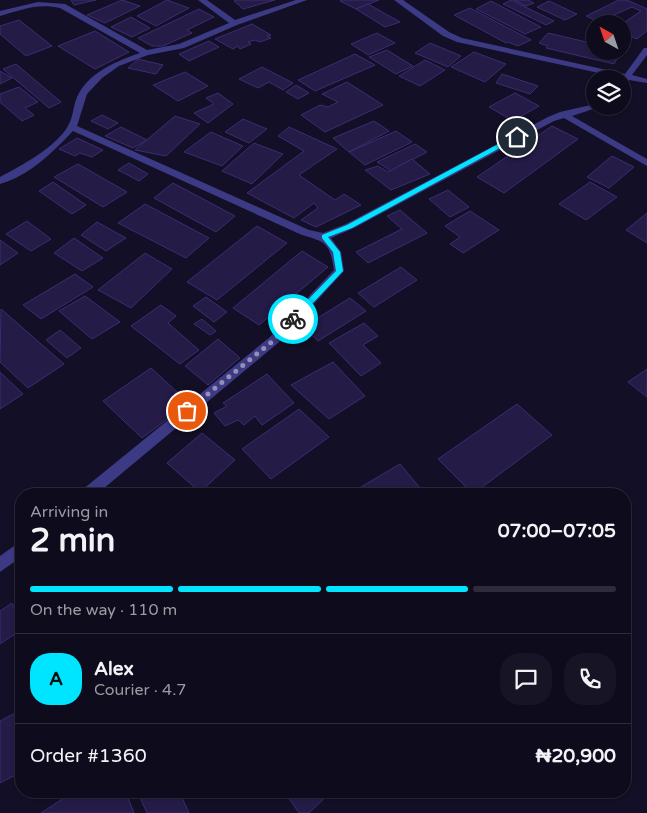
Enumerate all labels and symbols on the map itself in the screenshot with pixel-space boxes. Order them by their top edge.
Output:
north arrow [586,15,631,60]
pin [496,116,538,158]
courier [268,294,318,344]
pin [166,390,208,432]

